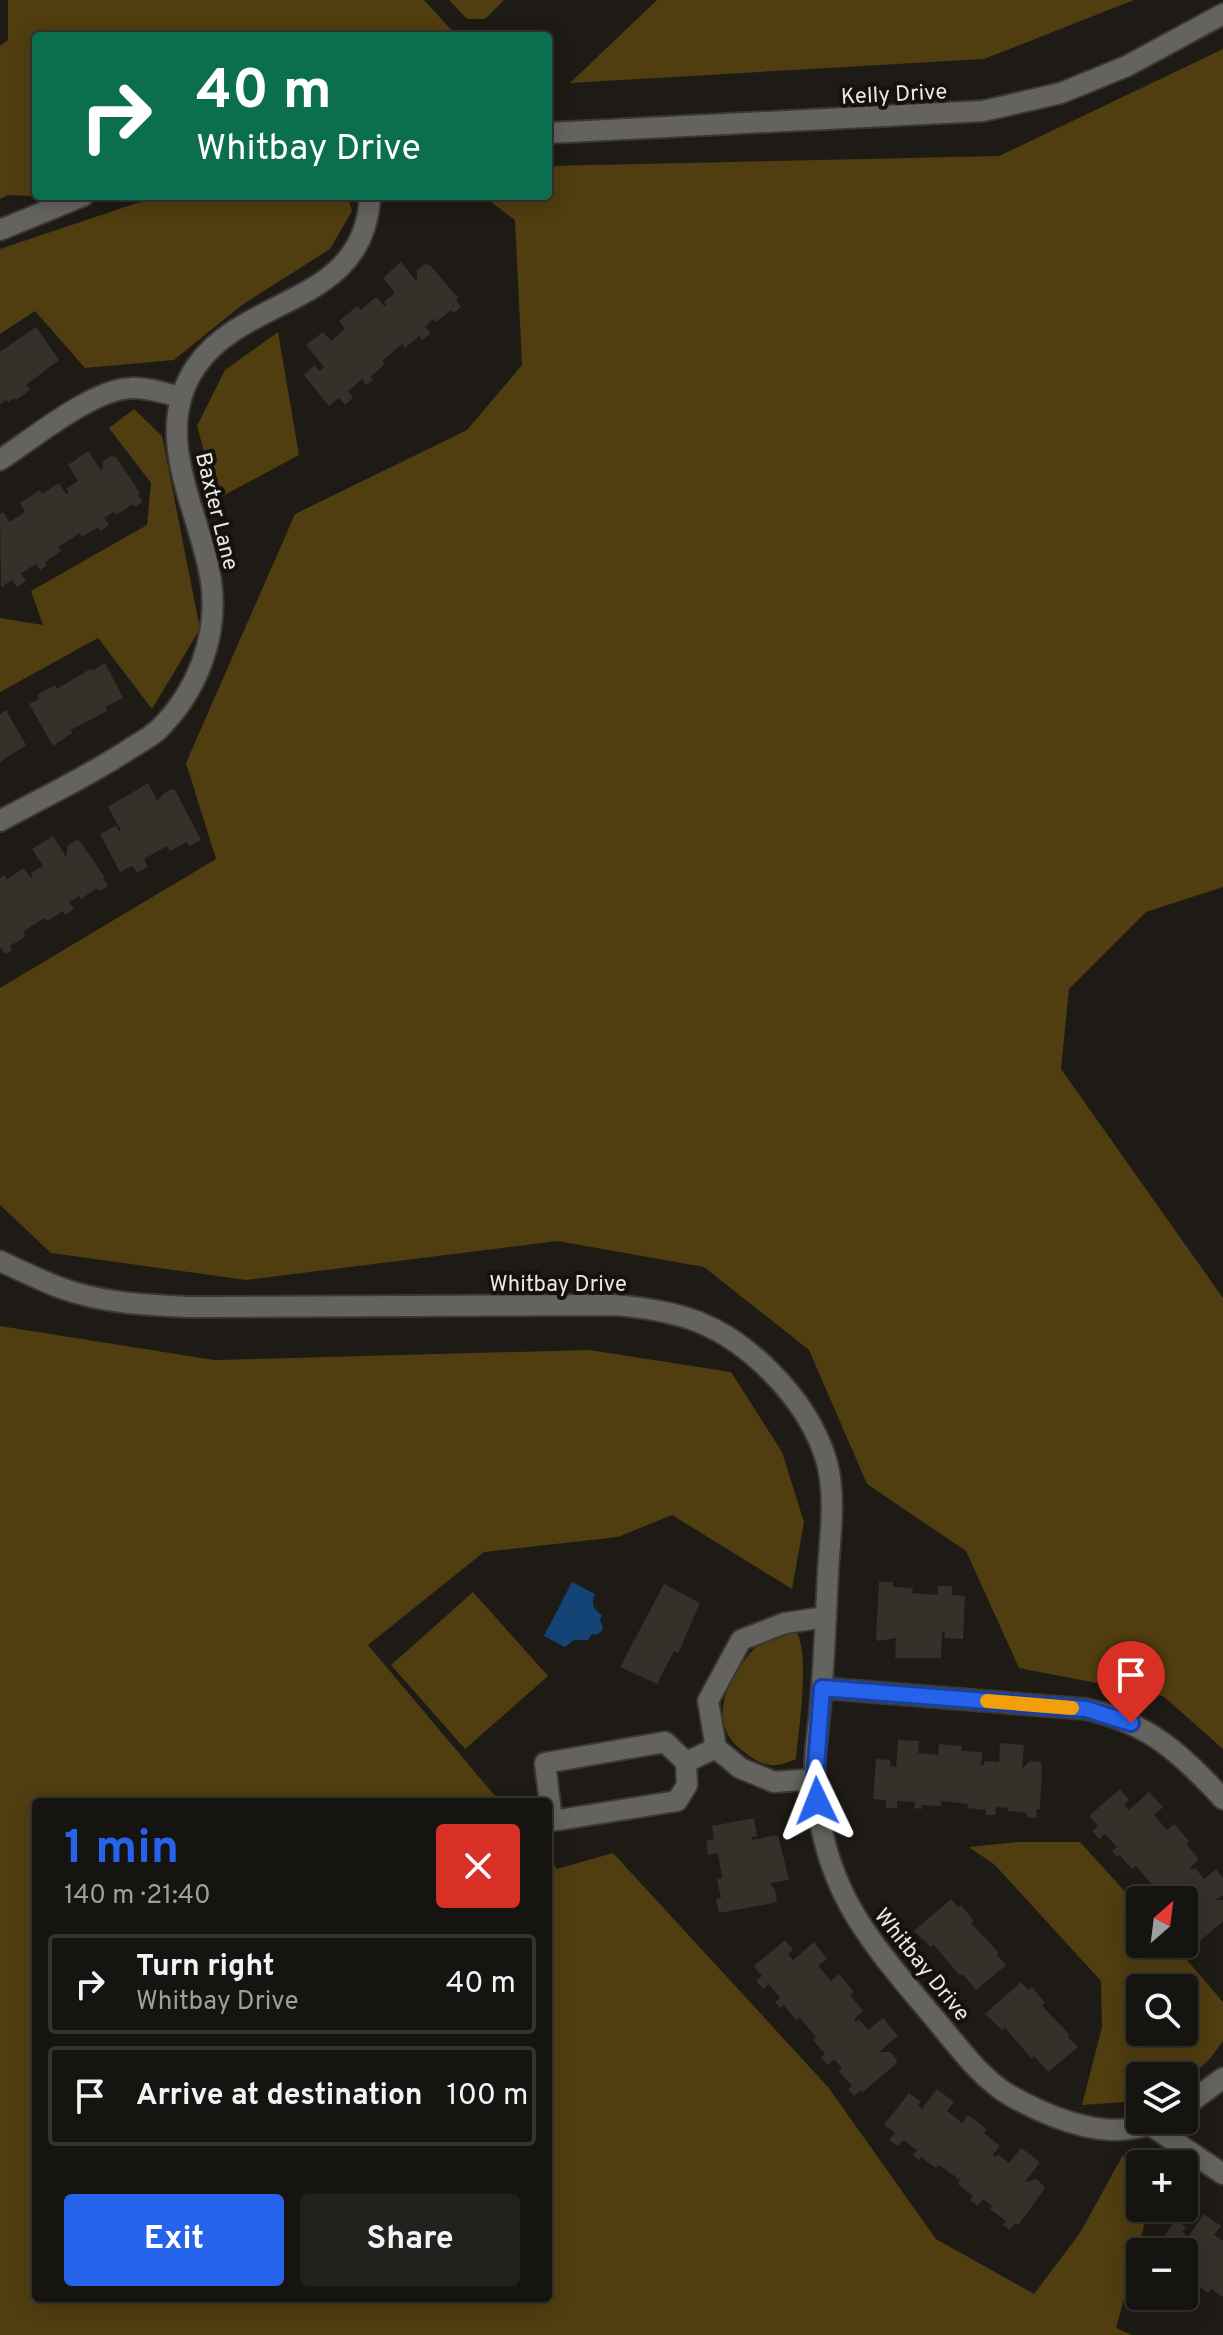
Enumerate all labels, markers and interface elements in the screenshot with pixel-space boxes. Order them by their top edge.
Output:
text: 40 m [196,58,332,128]
icon: right [64,64,168,168]
street label: Kelly Drive [840,79,948,112]
text: Whitbay Drive [196,127,421,173]
street label: Baxter Lane [188,450,243,573]
street label: Whitbay Drive [489,1272,627,1299]
pin [1097,1641,1165,1723]
icon: arrive [1109,1653,1153,1697]
position arrow [775,1759,859,1843]
text: 1 min [64,1820,179,1880]
button: close [436,1824,520,1908]
text: 140 m · 21:40 [64,1880,211,1913]
north arrow [1126,1886,1198,1958]
map controls [1126,1886,1198,2310]
street label: Whitbay Drive [867,1904,975,2027]
text: Turn right [136,1949,274,1986]
icon: right [68,1962,112,2006]
text: 40 m [446,1966,516,2003]
button: search [1126,1974,1198,2046]
text: Whitbay Drive [136,1986,298,2019]
button: layers [1126,2062,1198,2134]
icon: arrive [68,2074,112,2118]
text: Arrive at destination [136,2078,422,2115]
text: 100 m [446,2078,528,2115]
button: + [1126,2150,1198,2222]
button: Exit [64,2194,284,2286]
button: Share [300,2194,520,2286]
button: − [1126,2238,1198,2310]

